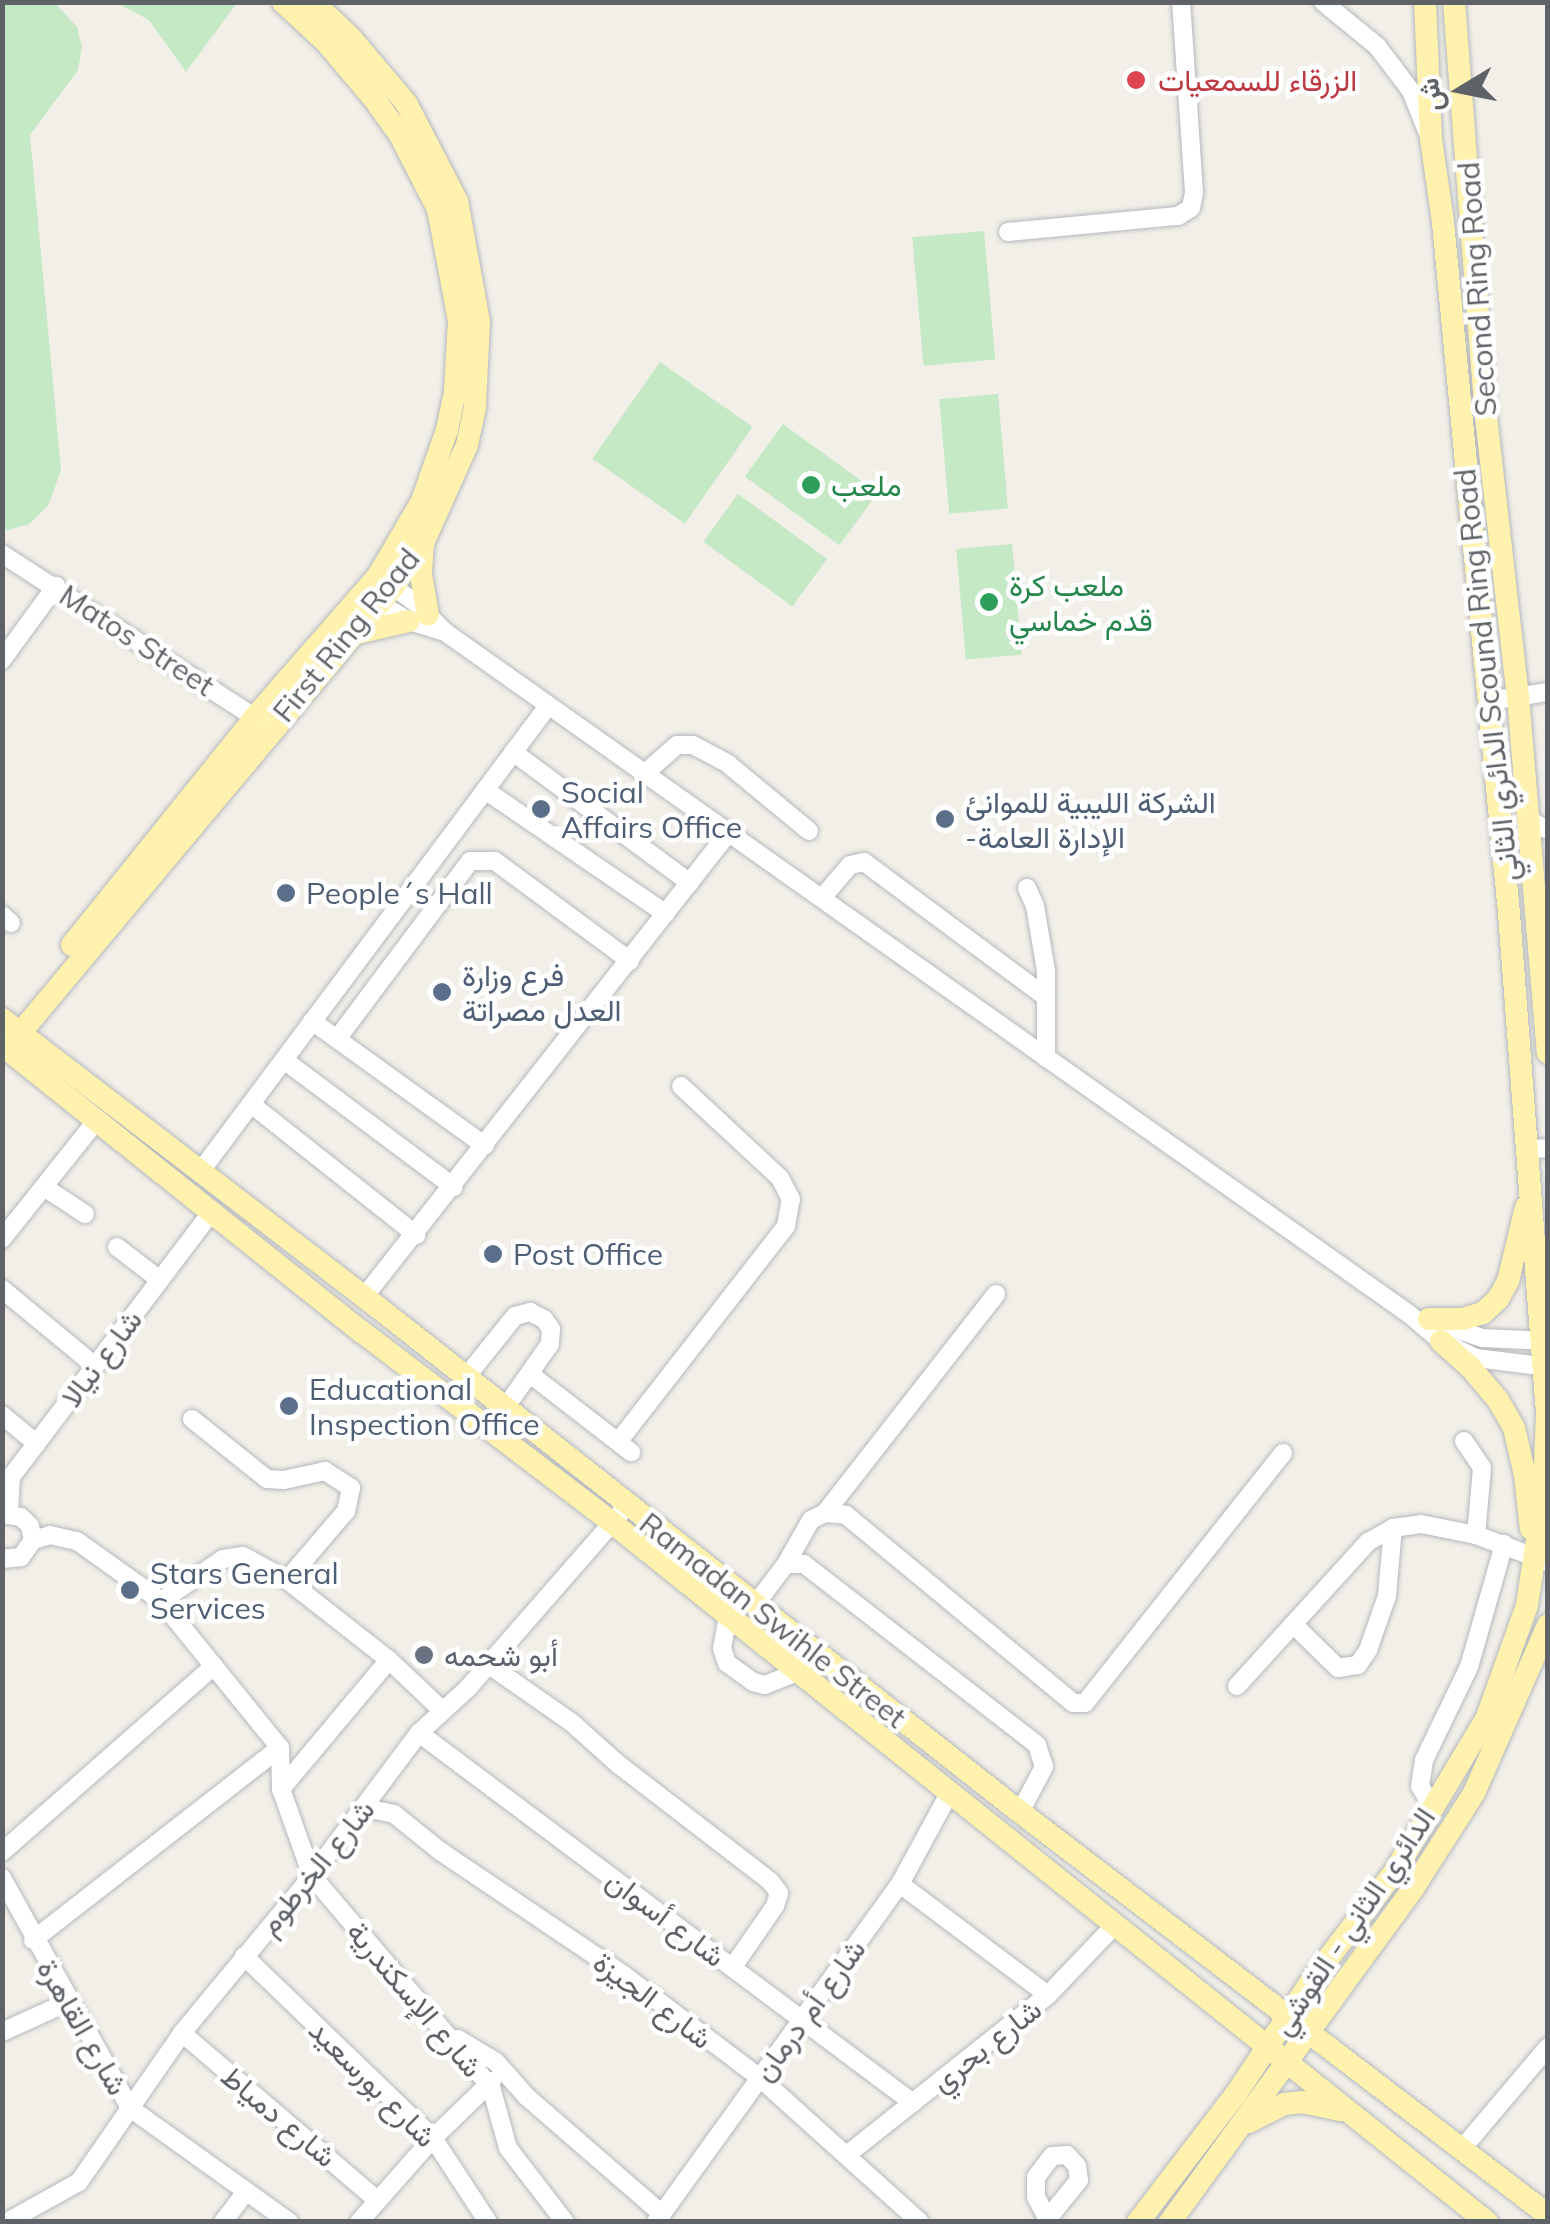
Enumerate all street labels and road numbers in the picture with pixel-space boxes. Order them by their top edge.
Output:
street label: Second Ring Road [1450,161,1504,417]
street label: الدائري الثاني Scound Ring Road [1446,467,1526,883]
street label: First Ring Road [265,541,427,729]
street label: Matos Street [53,577,221,703]
street label: شارع نيالا [53,1302,149,1414]
street label: Ramadan Swihle Street [633,1505,913,1735]
street label: شارع الخرطوم [250,1792,382,1942]
street label: الدائري الثاني - القوشي [1263,1800,1443,2042]
street label: شارع أسوان [600,1862,732,1974]
street label: شارع الإسكندرية [339,1914,491,2084]
street label: شارع أم درمان [745,1932,873,2088]
street label: شارع الجيزة [587,1944,719,2056]
street label: شارع القاهرة [30,1953,136,2101]
street label: شارع بحري [924,1991,1048,2099]
street label: شارع بورسعيد [302,2012,444,2154]
street label: شارع دمياط [214,2057,344,2175]

